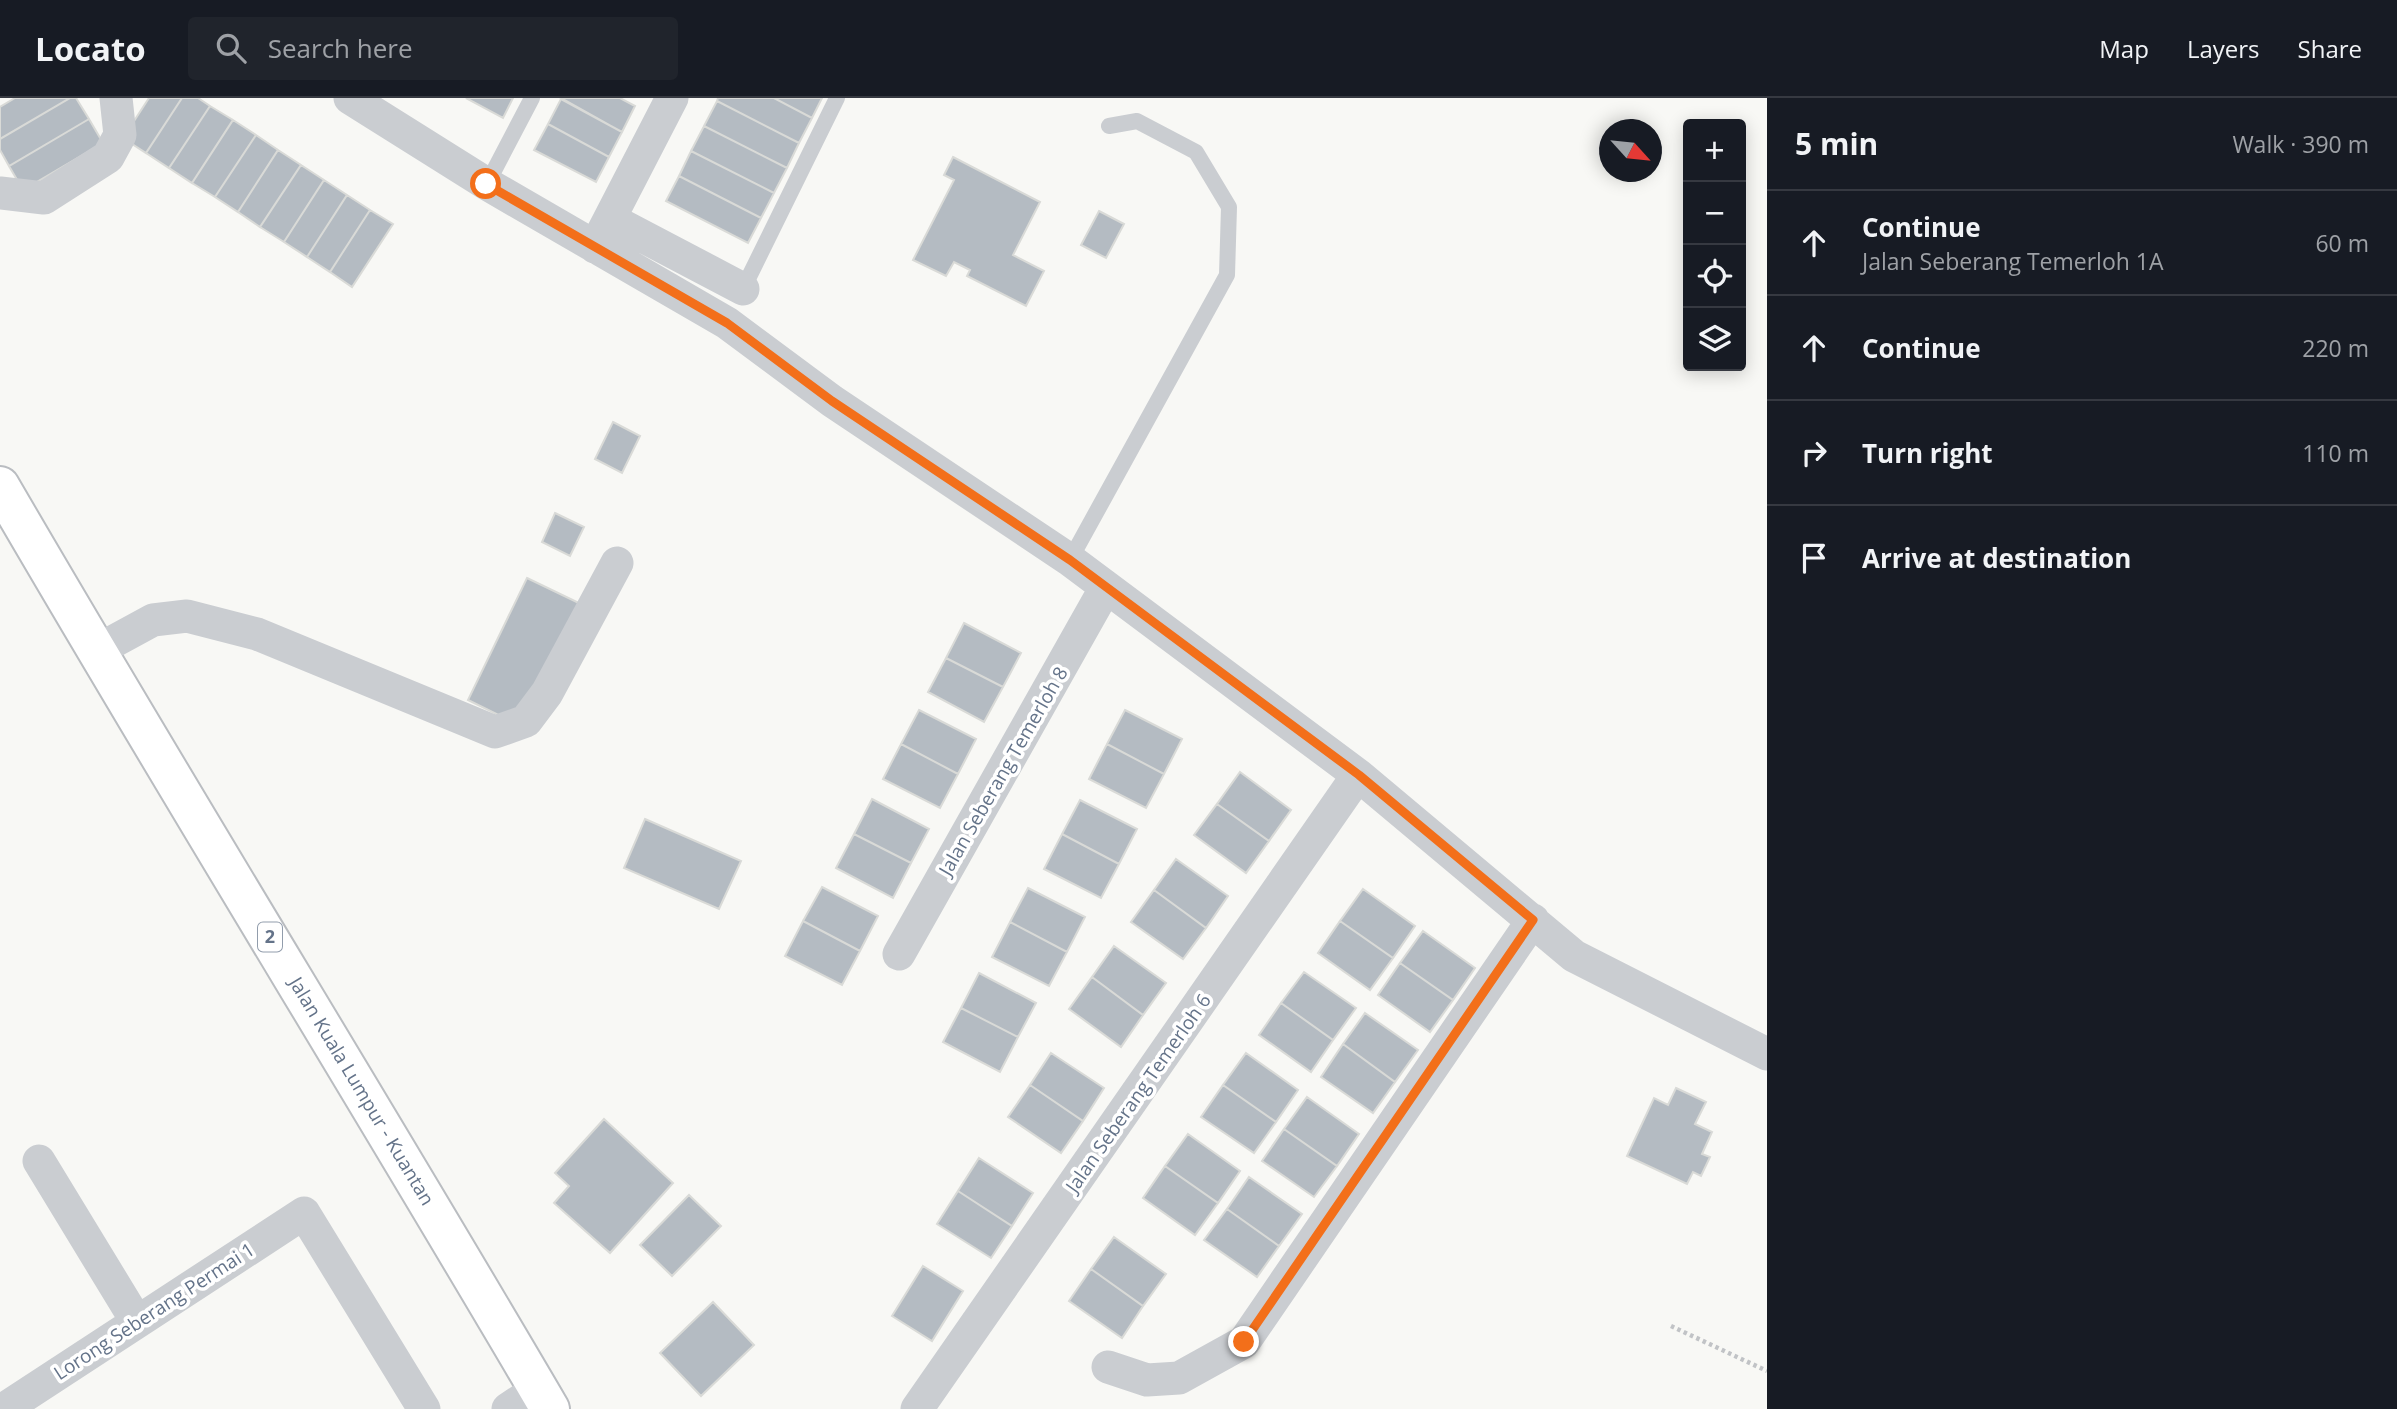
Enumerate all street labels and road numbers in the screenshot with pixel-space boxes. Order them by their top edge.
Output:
street label: Jalan Seberang Temerloh 8 [931,662,1074,882]
road number: 2 [258,922,282,952]
street label: Jalan Kuala Lumpur - Kuantan [282,970,441,1210]
street label: Jalan Seberang Temerloh 6 [1058,988,1217,1199]
street label: Lorong Seberang Permai 1 [49,1236,259,1386]

